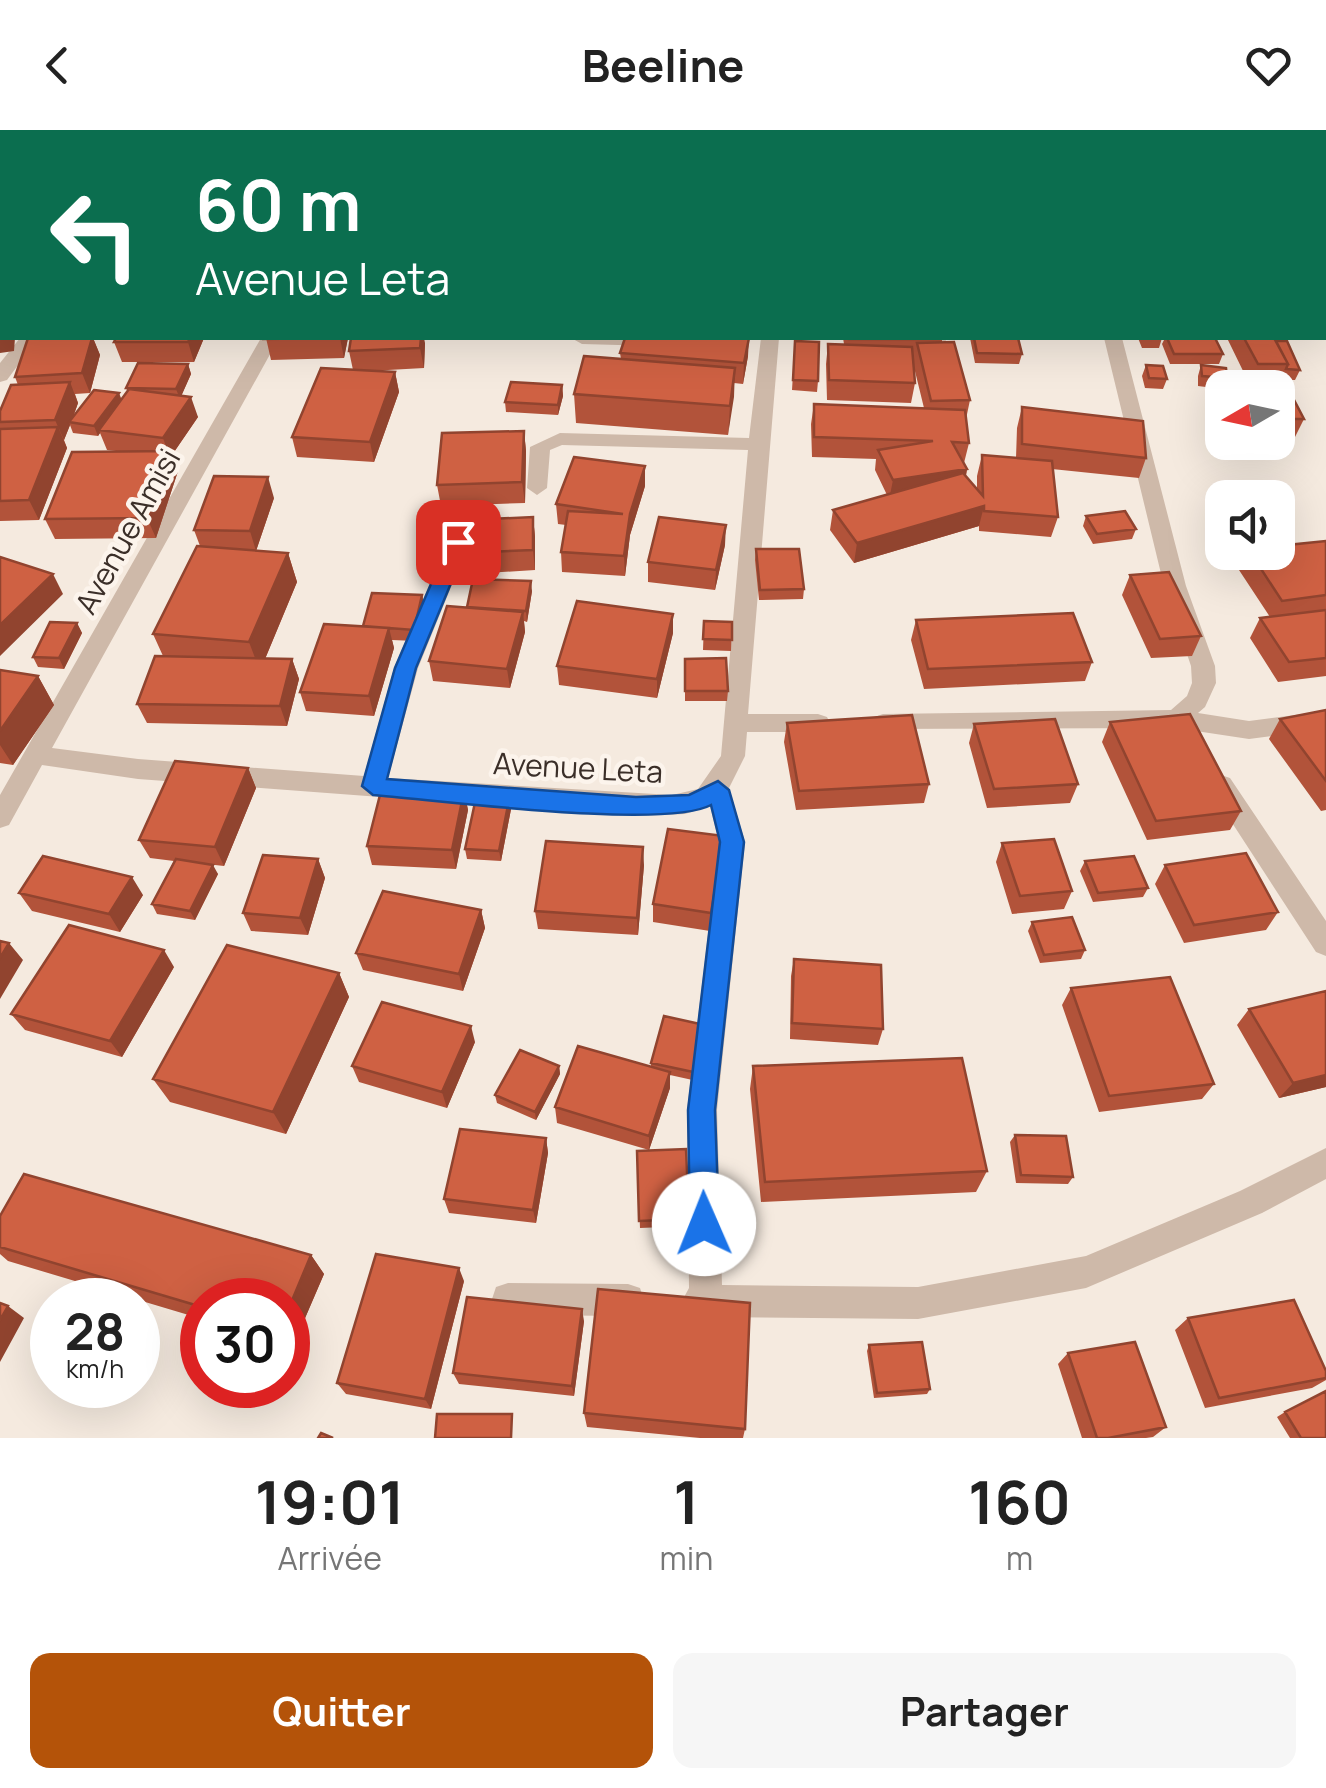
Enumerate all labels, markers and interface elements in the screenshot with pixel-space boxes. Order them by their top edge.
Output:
text: Beeline [582,34,744,96]
icon: back [30,38,85,93]
icon: heart [1241,38,1296,93]
text: 60 m [195,156,362,252]
icon: left [30,170,160,300]
text: Avenue Leta [195,247,450,309]
north arrow [1205,370,1295,460]
map controls [1205,370,1295,570]
street label: Avenue Amisi [65,441,189,621]
button: sound [1205,480,1295,570]
pin [416,500,501,585]
icon: arrive [431,515,486,570]
street label: Avenue Leta [492,742,664,792]
position arrow [652,1172,756,1276]
speed limit sign: 30 [180,1278,310,1408]
text: 28 [65,1297,125,1365]
text: km/h [66,1351,124,1386]
text: 19:01 [255,1460,405,1542]
text: 1 [673,1460,700,1542]
text: 160 [968,1460,1071,1542]
text: Arrivée [278,1536,382,1580]
text: min [660,1536,713,1580]
text: m [1006,1536,1033,1580]
button: Quitter [30,1653,653,1768]
button: Partager [673,1653,1296,1768]

